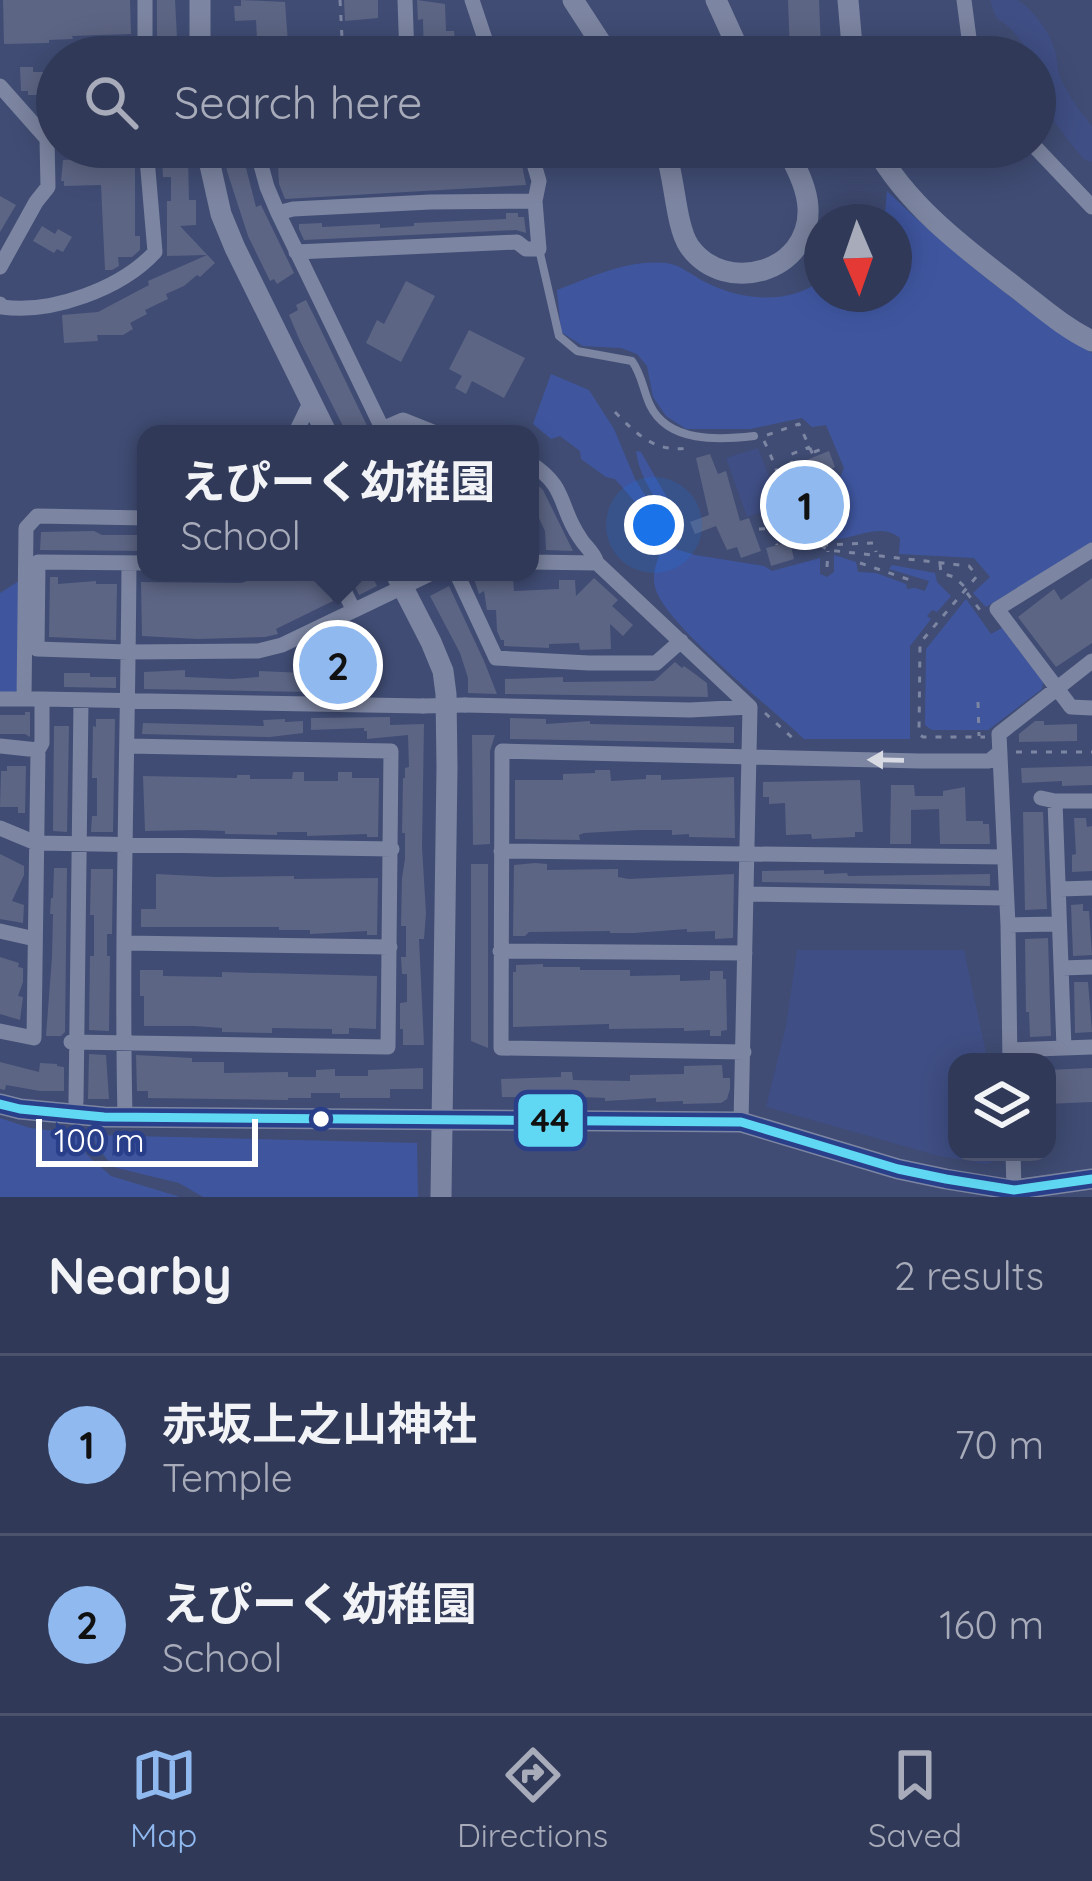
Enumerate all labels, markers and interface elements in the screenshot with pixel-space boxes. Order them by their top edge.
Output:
search box [36,36,1056,168]
icon: search [78,69,144,135]
text: Search here [174,74,422,130]
north arrow [804,204,912,312]
popup [137,425,539,581]
text: えぴーく幼稚園 [180,453,496,509]
pin: 1 [766,460,844,550]
your location [624,495,684,555]
text: School [180,511,301,560]
pin: 2 [299,620,377,710]
one-way arrow [866,751,904,770]
map controls [948,1053,1056,1161]
button: layers [948,1053,1056,1161]
line badge: 44 [516,1092,585,1149]
text: 44 [531,1099,569,1140]
unlabelled marker [310,1108,332,1130]
scale bar [36,1113,258,1166]
text: 100 m [54,1119,145,1160]
text: Nearby [48,1243,232,1307]
text: 2 results [894,1251,1044,1300]
text: 赤坂上之山神社 [162,1395,477,1451]
text: 1 [79,1420,95,1469]
text: 70 m [955,1420,1044,1469]
text: Temple [162,1453,293,1502]
text: えぴーく幼稚園 [162,1575,477,1631]
text: 2 [76,1600,98,1649]
text: 160 m [939,1600,1044,1649]
text: School [162,1633,282,1682]
tab: Map [130,1742,197,1855]
tab: Directions [457,1742,608,1855]
tab: Saved [868,1742,962,1855]

